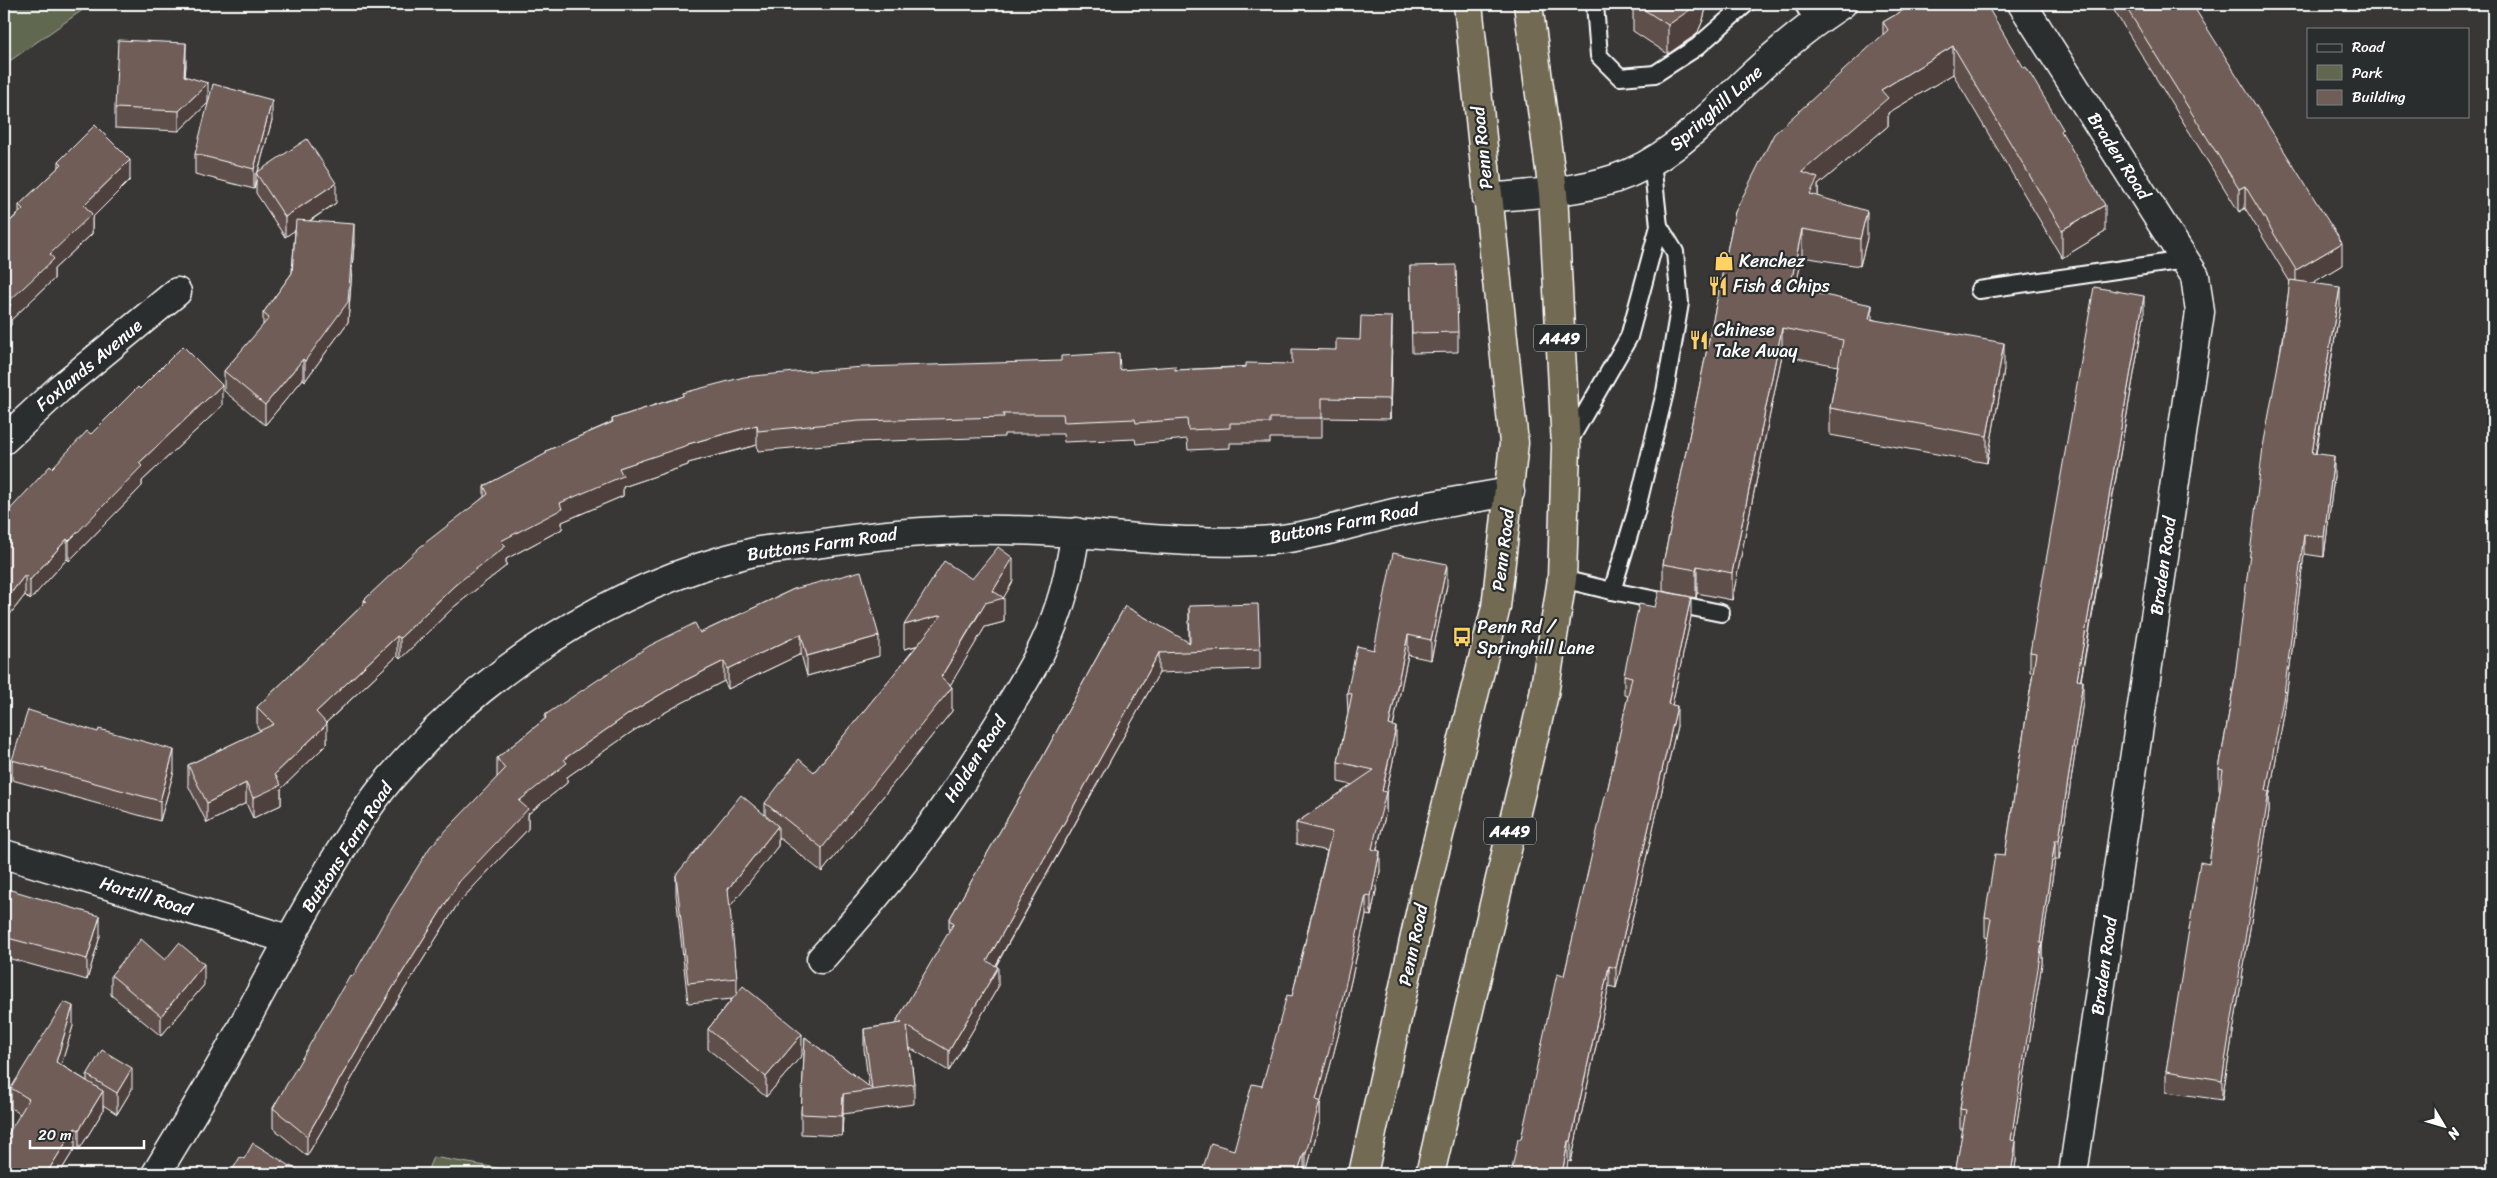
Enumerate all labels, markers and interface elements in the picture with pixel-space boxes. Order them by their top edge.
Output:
legend [2307,28,2470,118]
text: Road [2352,34,2385,60]
street label: Springhill Lane [1662,57,1770,159]
text: Park [2352,60,2383,86]
text: Building [2352,84,2406,110]
street label: Penn Road [1462,104,1502,191]
street label: Braden Road [2079,106,2160,208]
place label: Kenchez [1739,245,1806,277]
shop icon: Kenchez [1713,250,1735,272]
place label: Fish & Chips [1733,270,1830,302]
restaurant icon: Fish & Chips [1707,275,1729,297]
street label: Foxlands Avenue [28,310,150,420]
place label: Chinese Take Away [1714,314,1798,367]
road number: A449 [1534,324,1586,352]
restaurant icon: Chinese Take Away [1688,329,1710,351]
street label: Buttons Farm Road [1267,493,1423,553]
street label: Penn Road [1482,505,1524,593]
street label: Braden Road [2140,513,2186,617]
street label: Buttons Farm Road [745,517,900,570]
place label: Penn Rd / Springhill Lane [1477,611,1595,664]
bus stop icon: Penn Rd / Springhill Lane [1451,626,1473,648]
street label: Holden Road [935,708,1016,809]
street label: Buttons Farm Road [292,774,402,919]
road number: A449 [1484,818,1536,844]
street label: Hartill Road [96,867,198,926]
street label: Penn Road [1389,900,1438,989]
street label: Braden Road [2081,913,2127,1017]
north arrow [2420,1100,2470,1150]
scale bar [30,1118,144,1150]
text: N [2441,1121,2467,1145]
text: 20 m [38,1122,72,1148]

